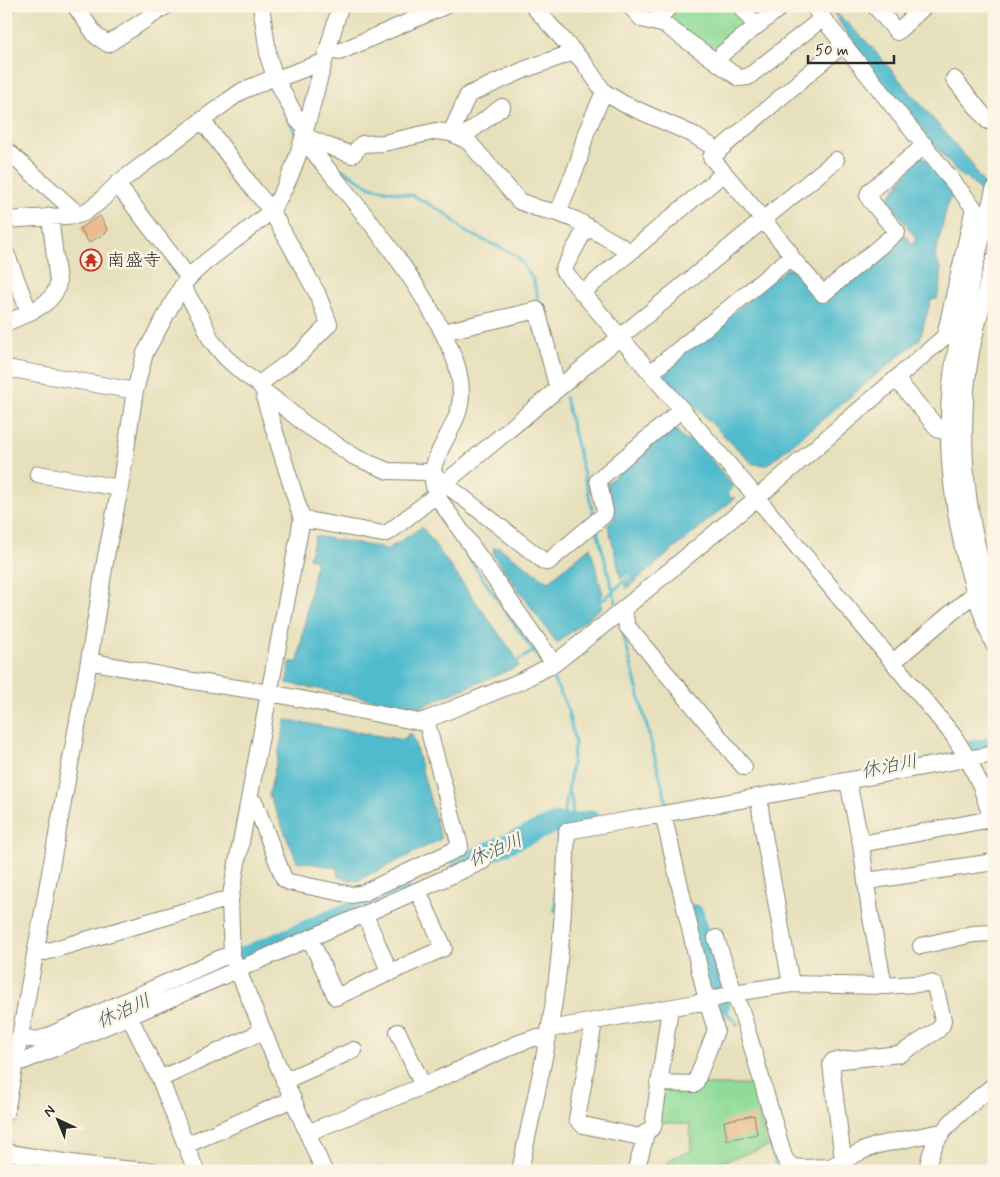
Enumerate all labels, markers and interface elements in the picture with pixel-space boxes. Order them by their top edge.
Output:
scale bar [808,32,894,64]
text: 50 m [815,41,849,61]
temple icon: 南盛寺 [79,248,103,272]
place label: 南盛寺 [107,249,161,273]
water label: 休泊川 [859,749,920,784]
water label: 休泊川 [464,828,527,873]
water label: 休泊川 [92,988,155,1034]
north arrow [32,1094,82,1144]
text: N [40,1102,59,1121]

